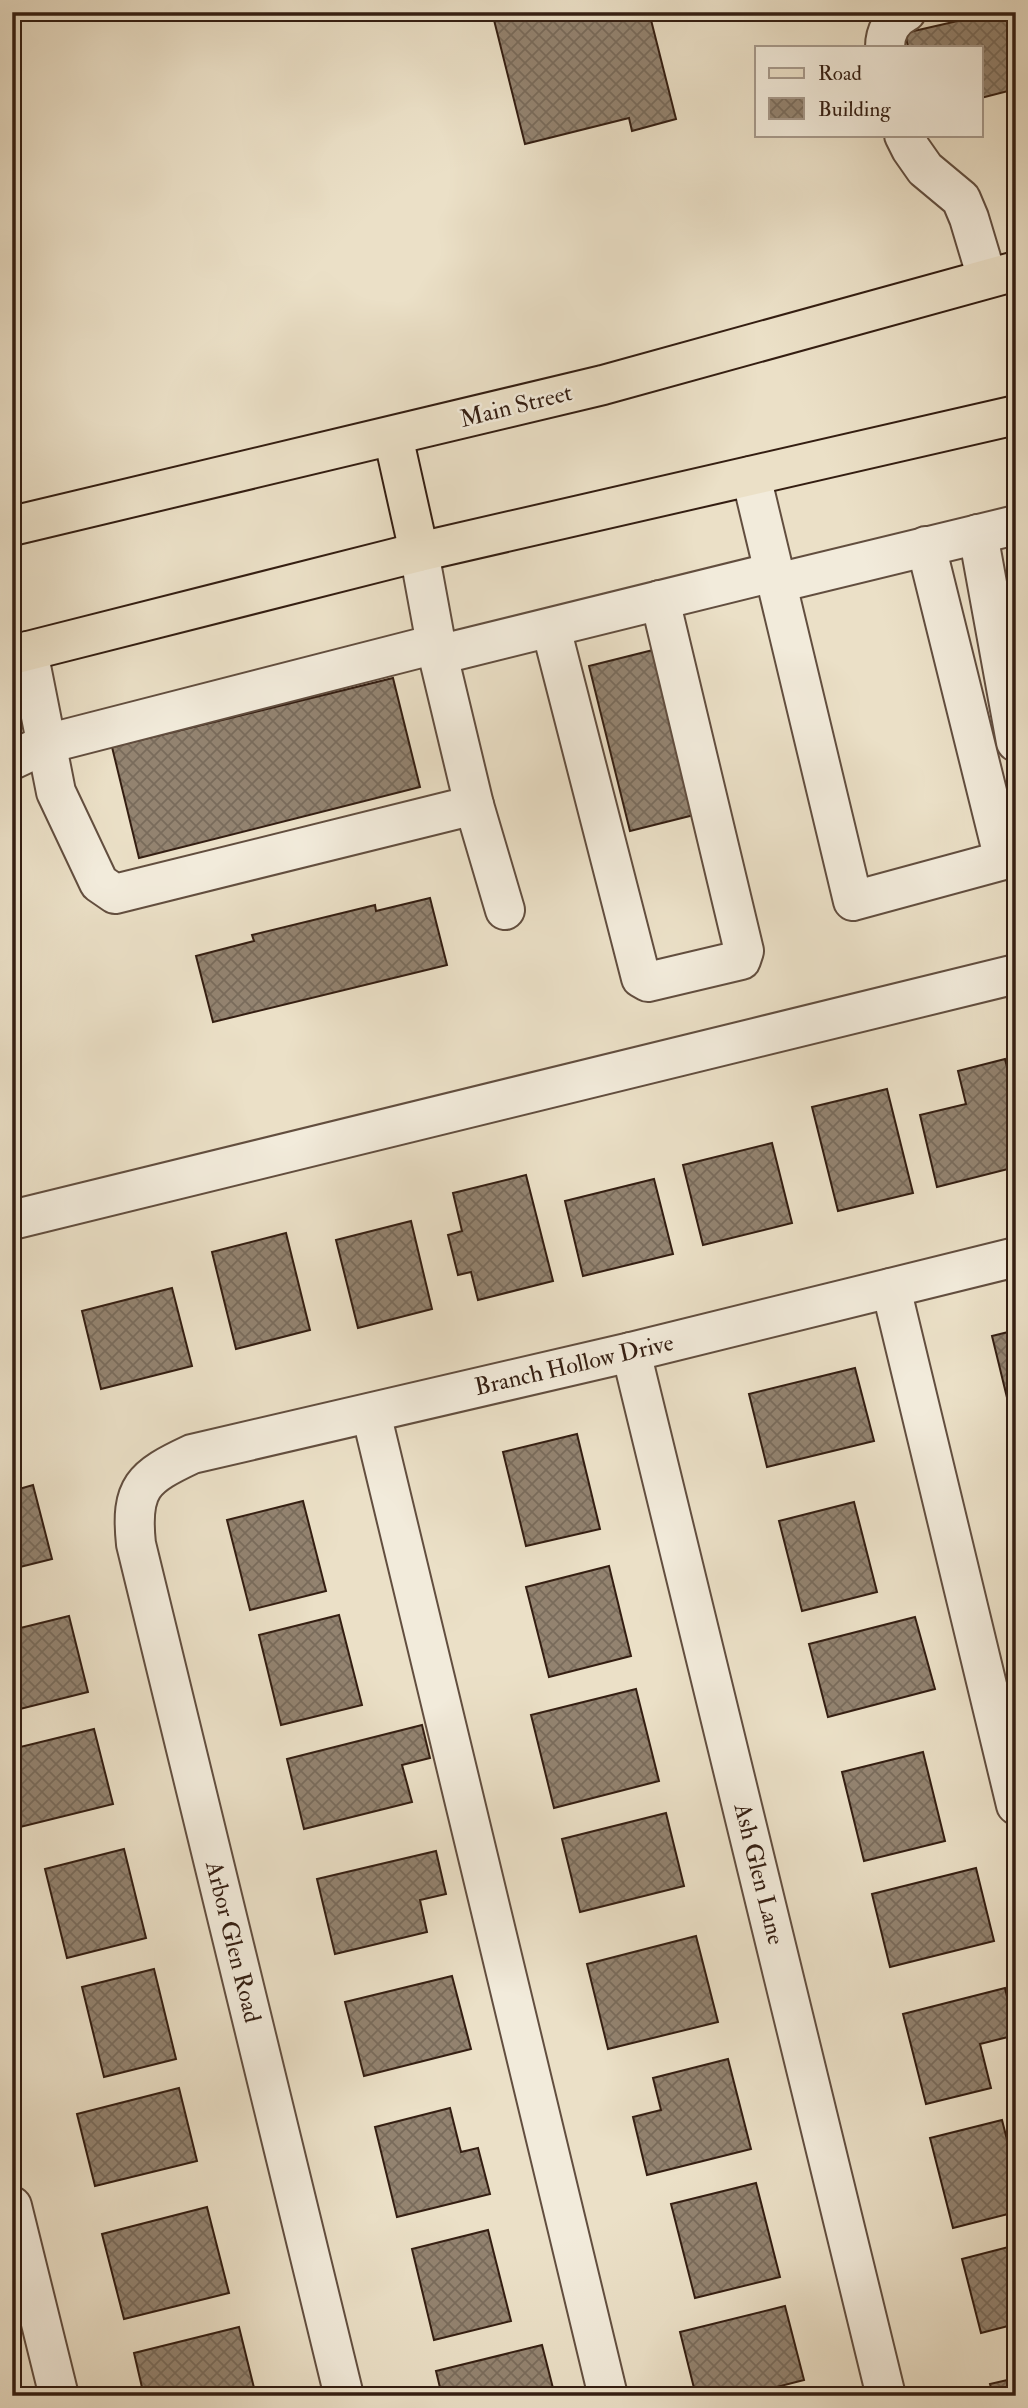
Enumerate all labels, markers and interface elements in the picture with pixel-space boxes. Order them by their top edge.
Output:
legend [755,46,982,136]
text: Road [818,60,863,87]
text: Building [818,96,891,123]
street label: Main Street [457,377,576,435]
street label: Branch Hollow Drive [472,1327,676,1403]
street label: Ash Glen Lane [726,1799,792,1948]
street label: Arbor Glen Road [198,1857,268,2026]

